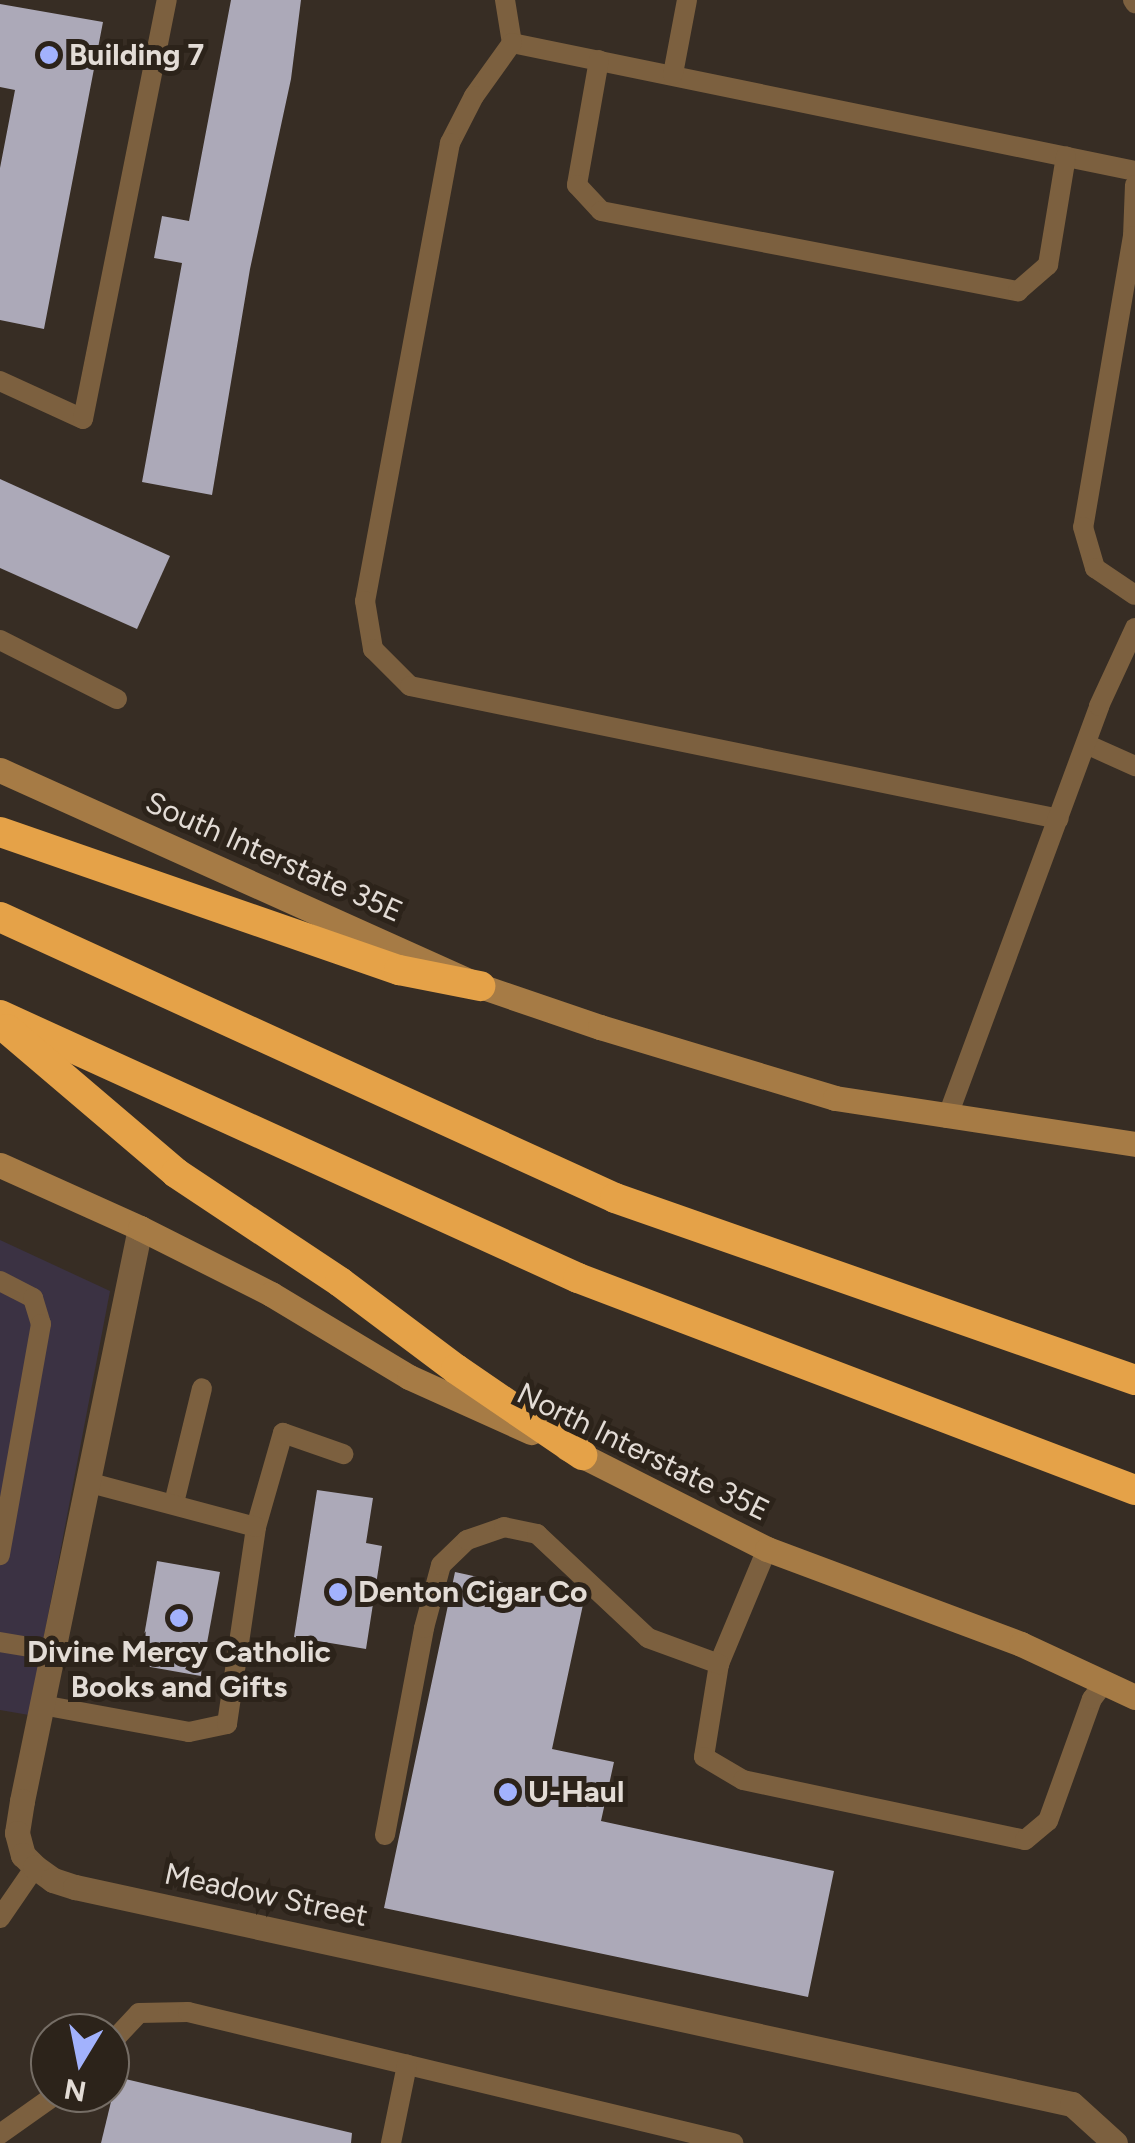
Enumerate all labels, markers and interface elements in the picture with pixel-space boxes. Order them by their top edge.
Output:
place label: Building 7 [69,37,204,73]
marker: Building 7 [38,44,60,66]
street label: South Interstate 35E [140,784,408,930]
street label: North Interstate 35E [511,1375,775,1529]
place label: Denton Cigar Co [358,1574,587,1610]
marker: Denton Cigar Co [327,1581,349,1603]
marker: Divine Mercy Catholic Books and Gifts [168,1607,190,1629]
place label: Divine Mercy Catholic Books and Gifts [27,1634,331,1704]
place label: U-Haul [528,1774,624,1810]
marker: U-Haul [497,1781,519,1803]
street label: Meadow Street [161,1856,371,1934]
north arrow [30,2013,130,2113]
text: N [62,2072,89,2109]

